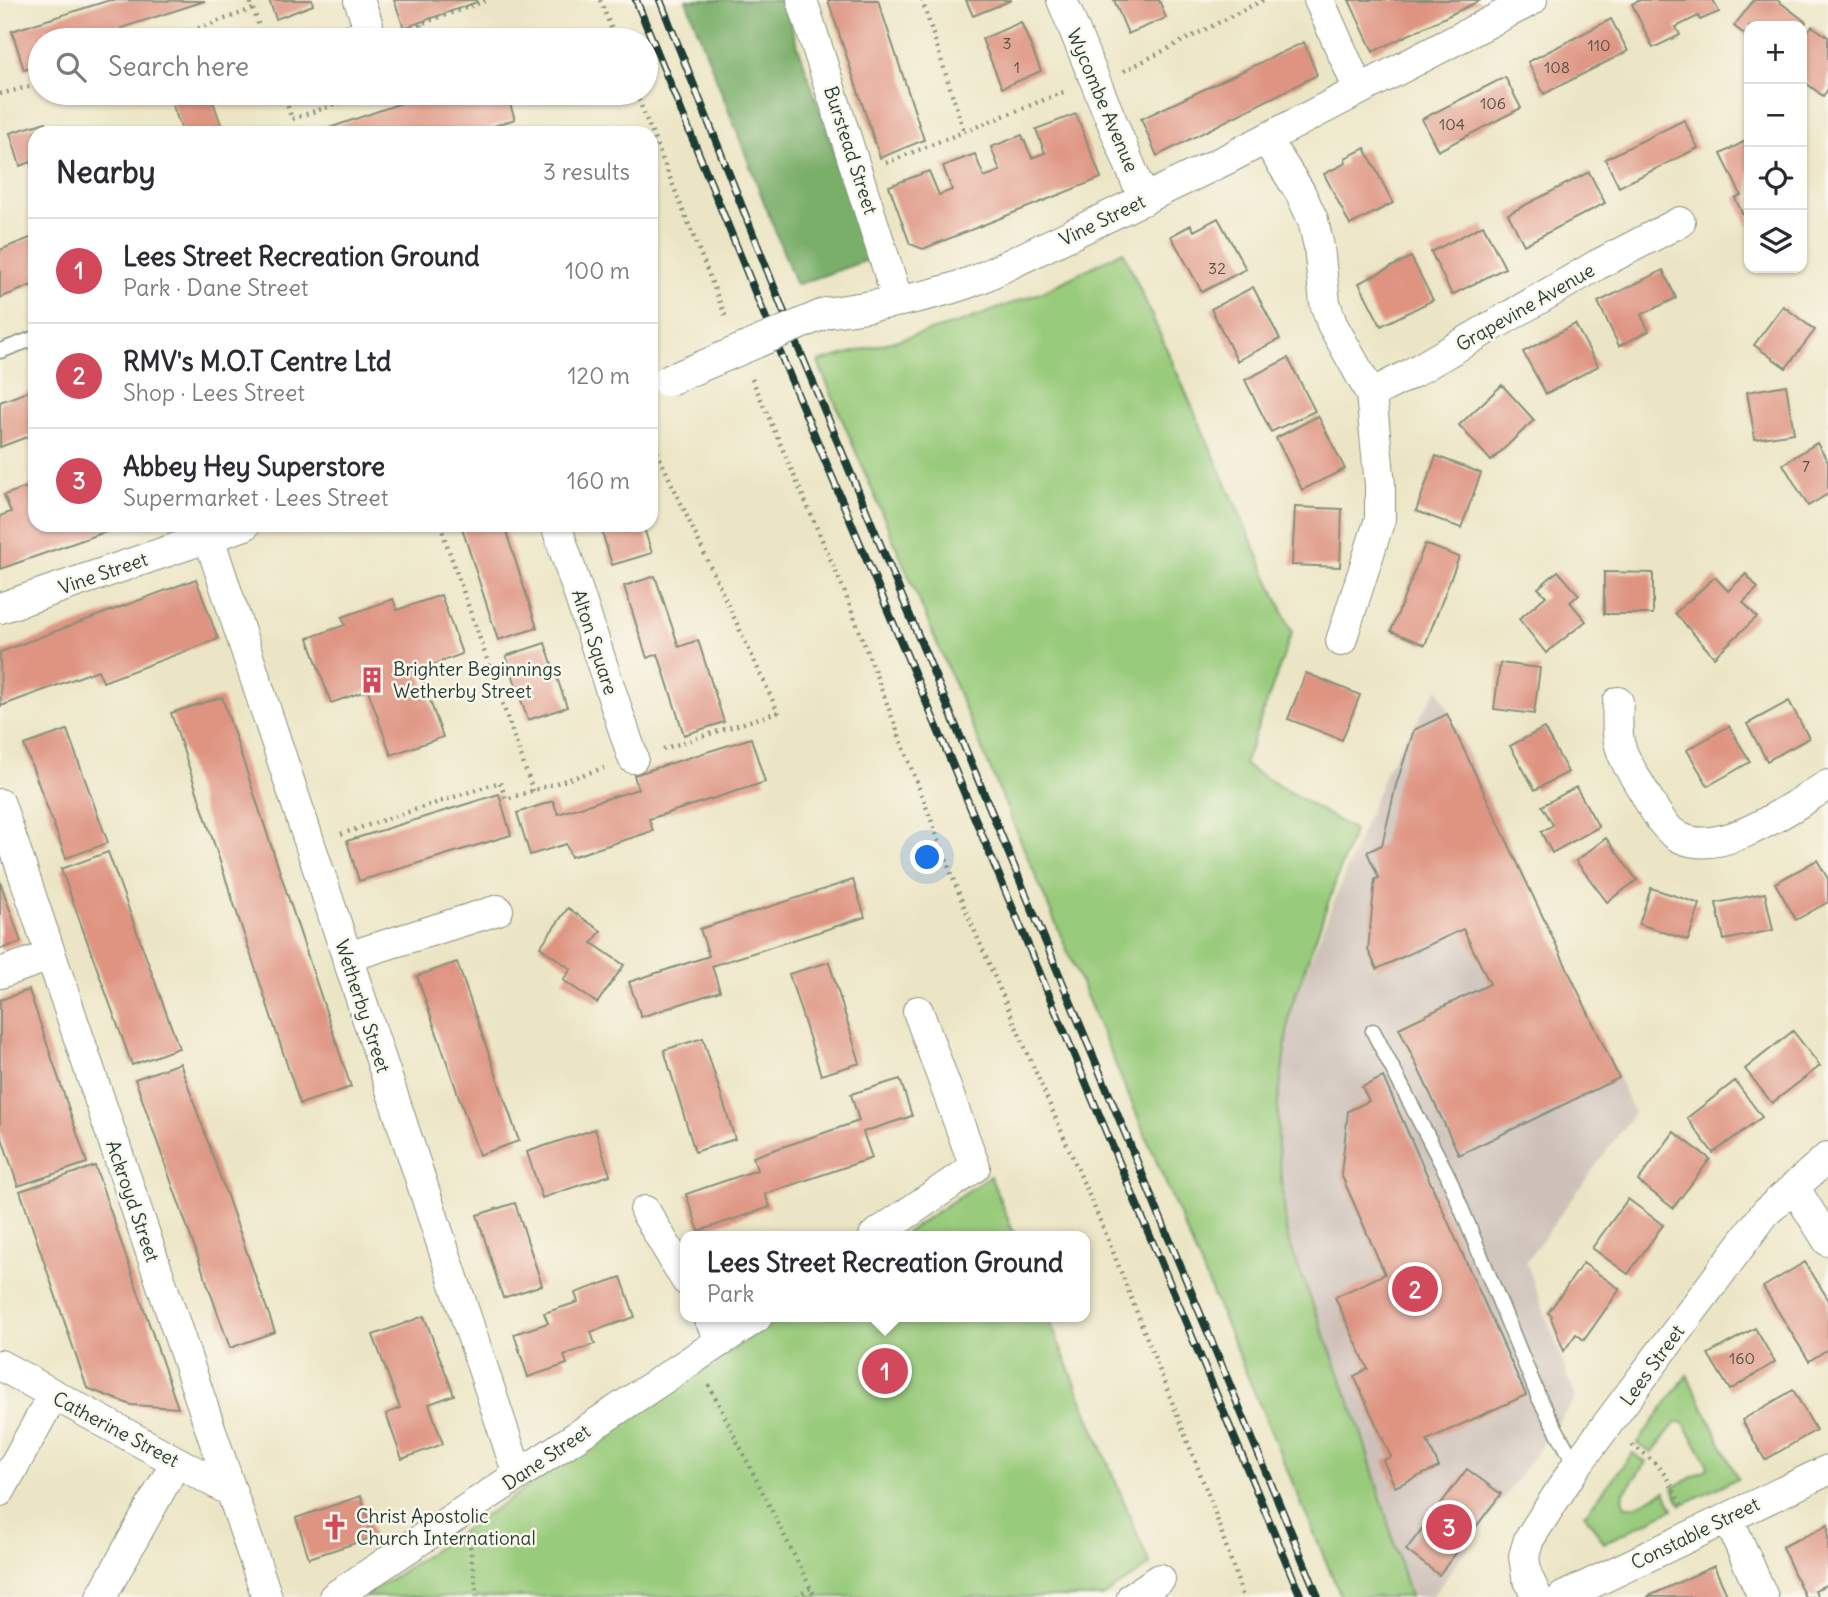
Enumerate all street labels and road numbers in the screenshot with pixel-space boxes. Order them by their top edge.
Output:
street label: Wycombe Avenue [1062,25,1144,175]
street label: Burstead Street [819,83,883,217]
street label: Vine Street [1055,189,1149,251]
street label: Grapevine Avenue [1451,258,1599,356]
street label: Vine Street [55,547,151,599]
street label: Alton Square [567,586,623,698]
street label: Wetherby Street [330,936,396,1076]
street label: Ackroyd Street [101,1137,165,1265]
street label: Lees Street [1615,1320,1689,1410]
street label: Catherine Street [49,1386,183,1472]
street label: Dane Street [498,1419,594,1495]
street label: Constable Street [1627,1492,1763,1574]

